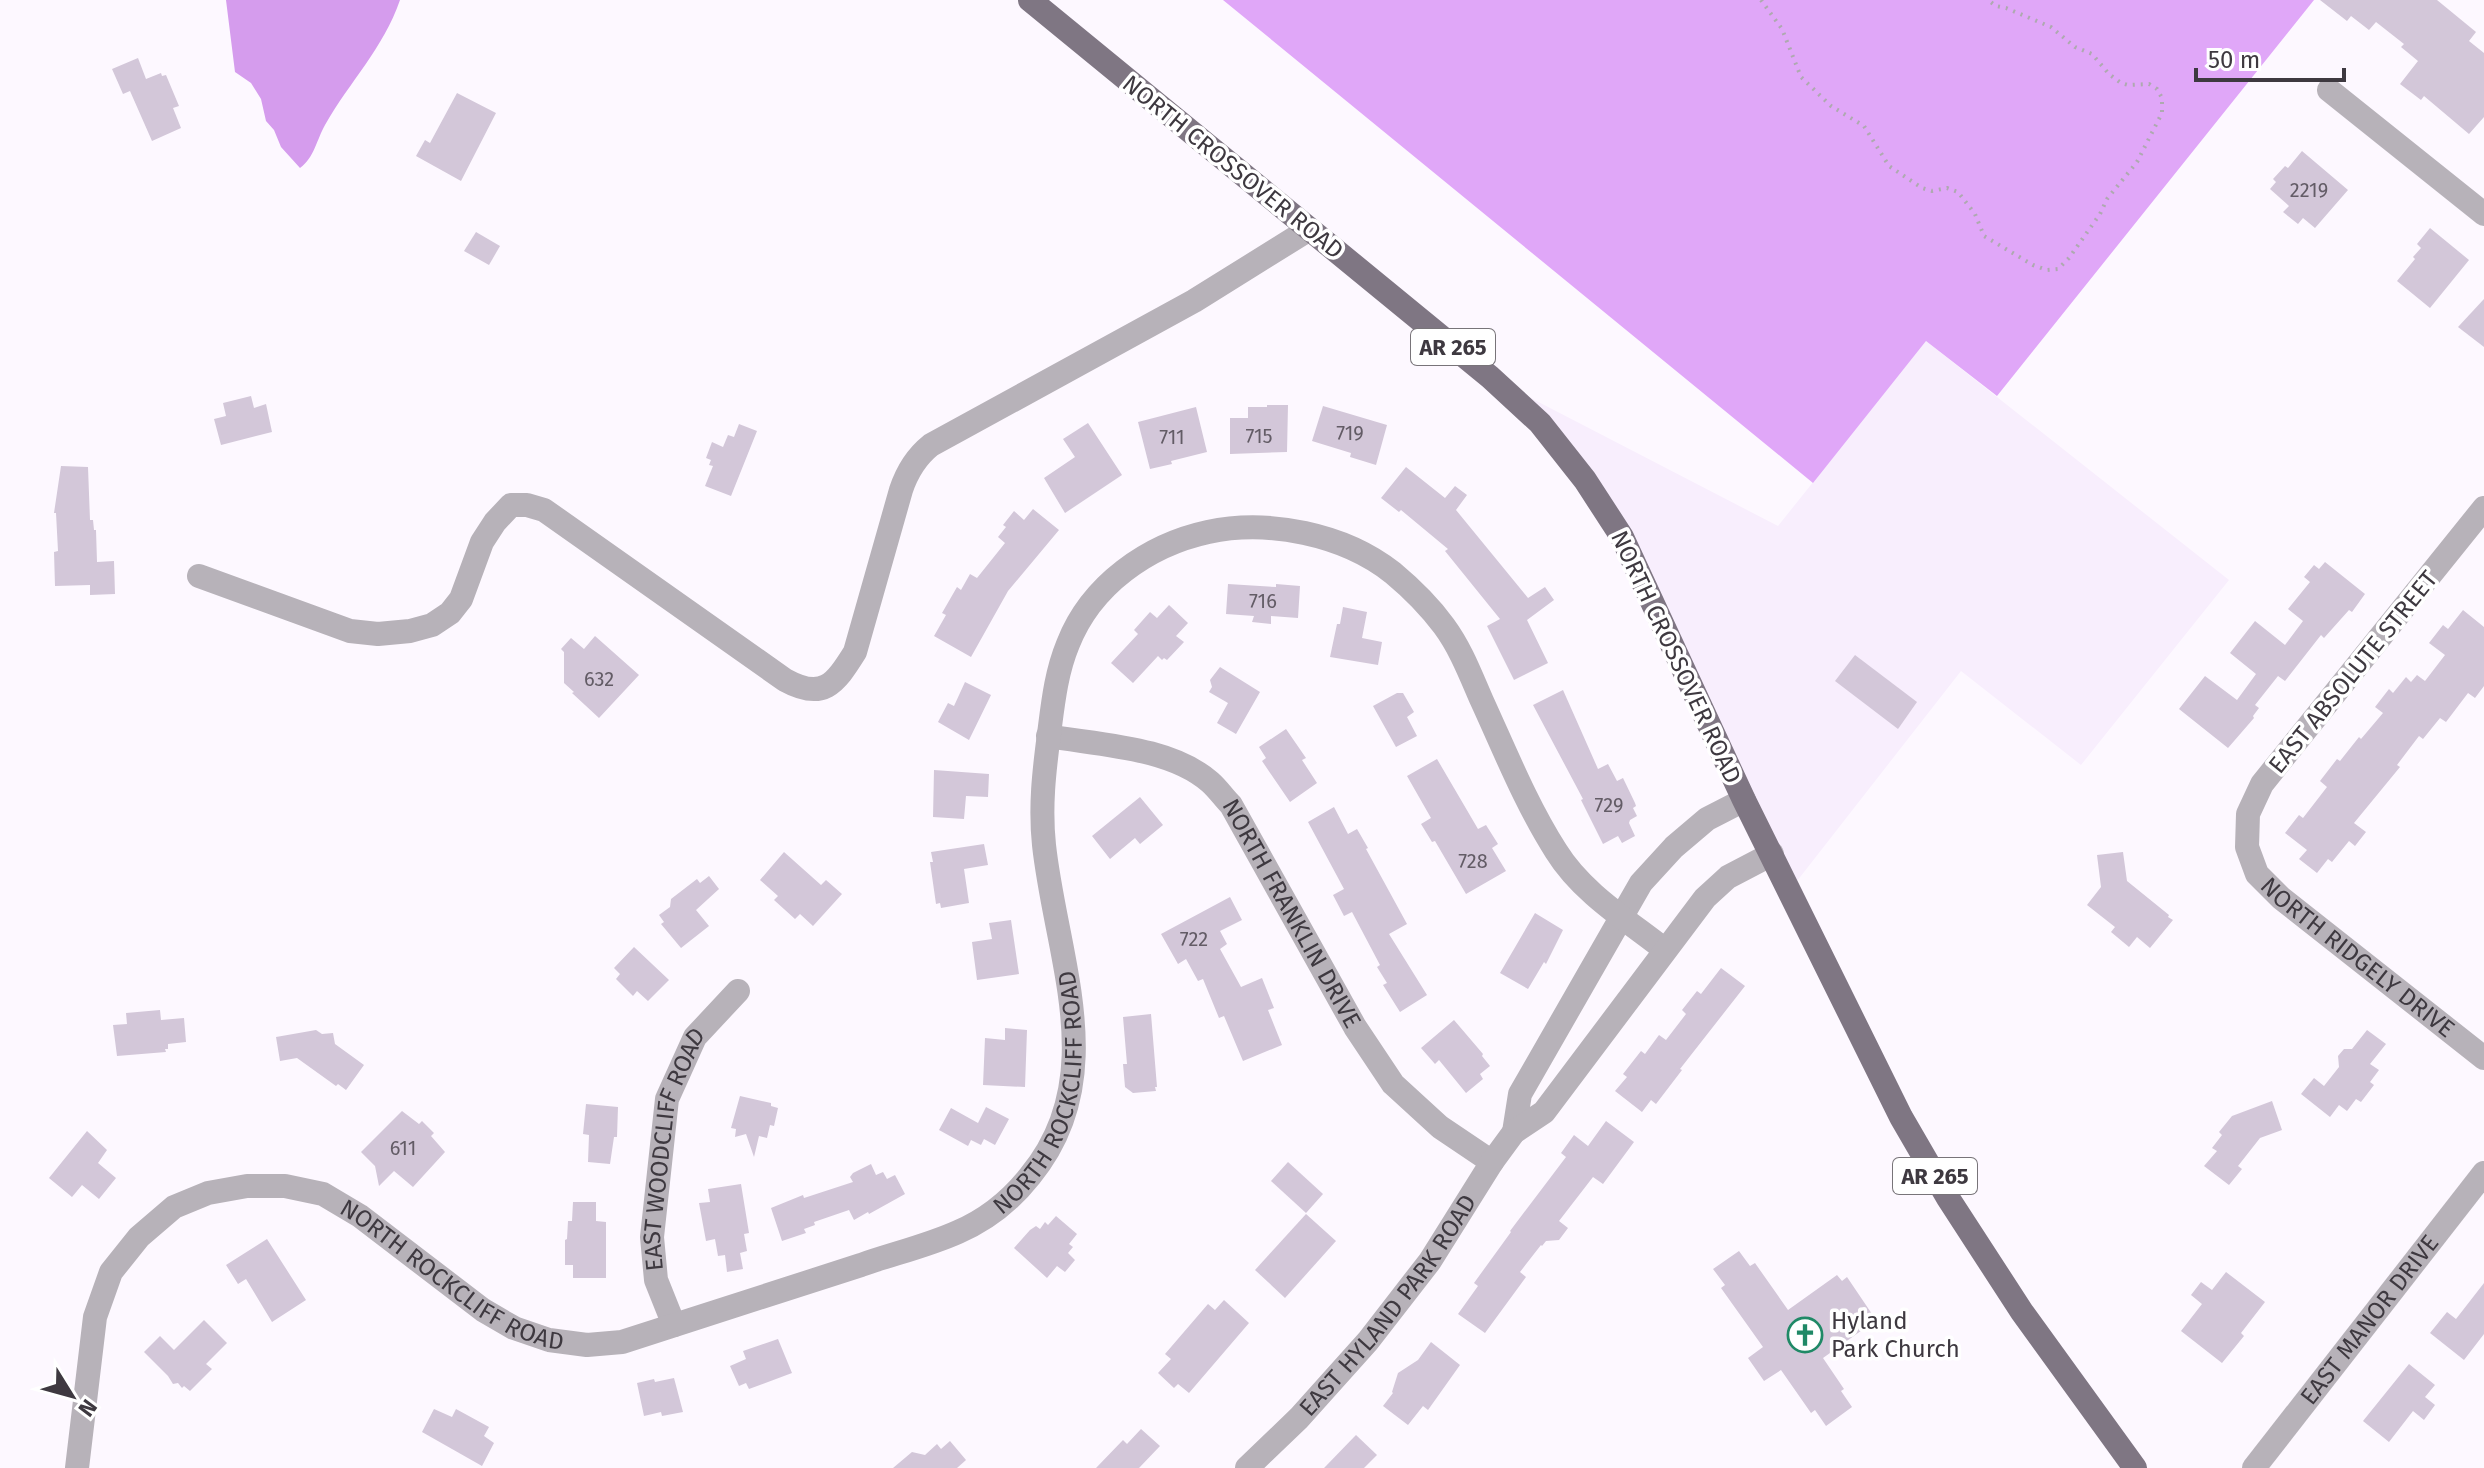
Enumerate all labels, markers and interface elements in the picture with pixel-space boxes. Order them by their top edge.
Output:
scale bar [2196,32,2344,82]
text: 50 m [2208,46,2260,74]
street label: NORTH CROSSOVER ROAD [1117,69,1349,265]
house number: 2219 [2290,178,2328,202]
road number: AR 265 [1411,329,1495,365]
house number: 719 [1336,421,1364,445]
house number: 715 [1245,424,1273,448]
house number: 711 [1159,425,1185,449]
street label: NORTH CROSSOVER ROAD [1605,526,1747,788]
street label: EAST ABSOLUTE STREET [2263,565,2444,779]
house number: 716 [1249,589,1277,613]
house number: 632 [584,667,614,691]
house number: 729 [1595,793,1623,817]
street label: NORTH FRANKLIN DRIVE [1216,794,1367,1033]
house number: 728 [1458,849,1488,873]
street label: NORTH RIDGELY DRIVE [2255,872,2460,1043]
house number: 722 [1180,927,1208,951]
street label: NORTH ROCKCLIFF ROAD [988,969,1088,1220]
street label: EAST WOODCLIFF ROAD [638,1022,711,1272]
house number: 611 [390,1136,416,1160]
road number: AR 265 [1893,1158,1977,1194]
street label: EAST HYLAND PARK ROAD [1294,1189,1482,1422]
street label: NORTH ROCKCLIFF ROAD [335,1194,565,1356]
street label: EAST MANOR DRIVE [2295,1229,2444,1410]
place label: Hyland Park Church [1831,1307,1960,1363]
church icon: Hyland Park Church [1786,1316,1824,1354]
north arrow [32,1356,112,1436]
text: N [72,1394,103,1422]

